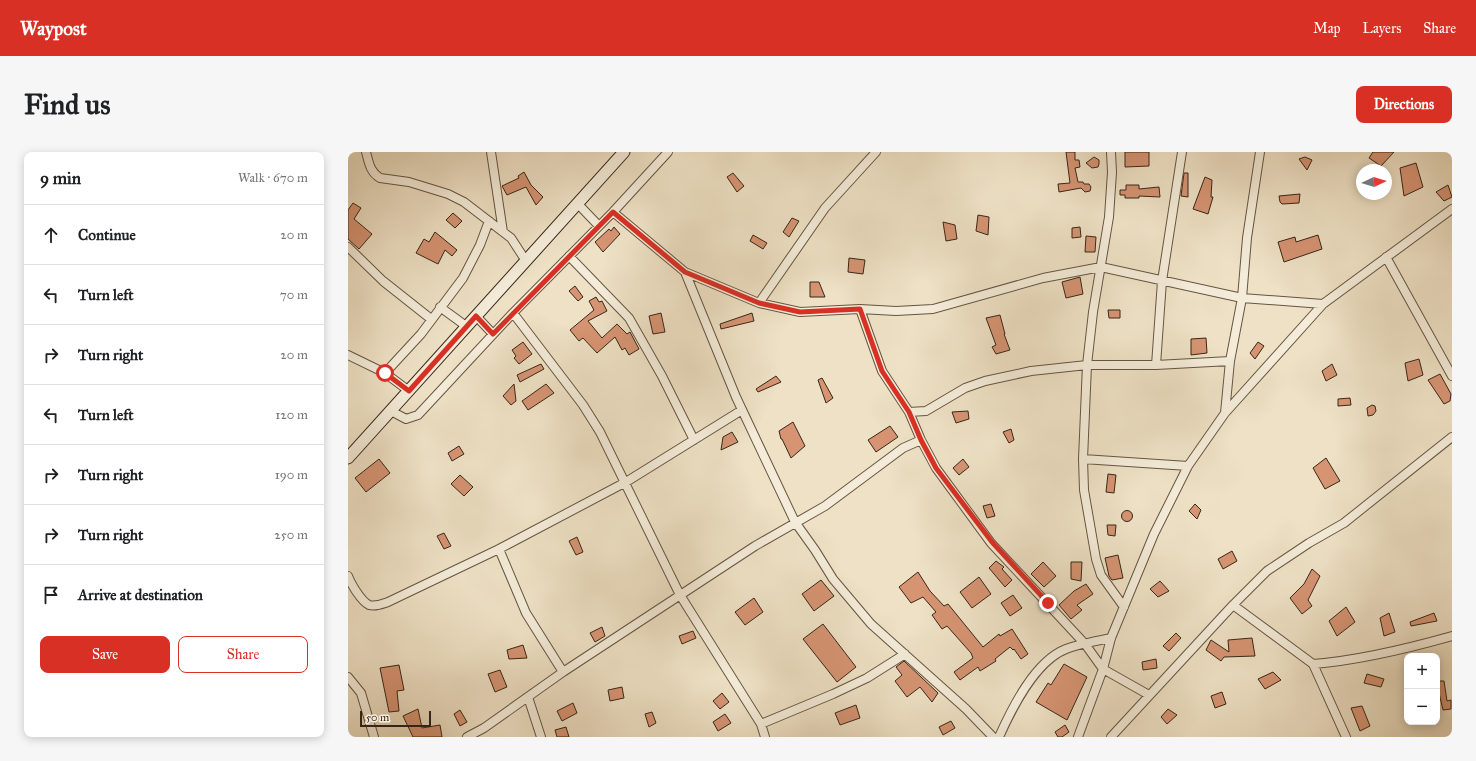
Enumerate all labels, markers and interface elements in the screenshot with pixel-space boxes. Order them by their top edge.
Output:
text: Waypost [20,17,87,40]
text: Map [1313,20,1341,37]
text: Layers [1363,20,1401,37]
text: Share [1423,20,1456,37]
button: Directions [1356,86,1452,123]
text: Find us [24,87,110,122]
north arrow [1356,164,1392,200]
text: 9 min [40,168,81,189]
text: Walk · 670 m [238,170,308,186]
icon: ahead [40,224,62,246]
text: Continue [78,226,136,244]
text: 20 m [280,227,308,243]
icon: left [40,284,62,306]
text: Turn left [78,286,134,304]
text: 70 m [280,287,308,303]
icon: right [40,344,62,366]
text: Turn right [78,346,143,364]
text: 20 m [280,347,308,363]
route start [376,364,394,382]
icon: left [40,404,62,426]
text: Turn left [78,406,134,424]
text: 120 m [275,407,308,423]
icon: right [40,464,62,486]
text: Turn right [78,466,143,484]
text: 190 m [275,467,308,483]
icon: right [40,524,62,546]
text: Turn right [78,526,143,544]
text: 250 m [274,527,308,543]
icon: arrive [40,584,62,606]
text: Arrive at destination [78,586,203,604]
route end [1039,594,1057,612]
button: Save [40,636,170,673]
button: Share [178,636,308,673]
map controls [1404,653,1440,725]
button: + [1404,653,1440,689]
button: − [1404,689,1440,725]
scale bar [360,709,431,728]
text: 50 m [366,711,389,724]

